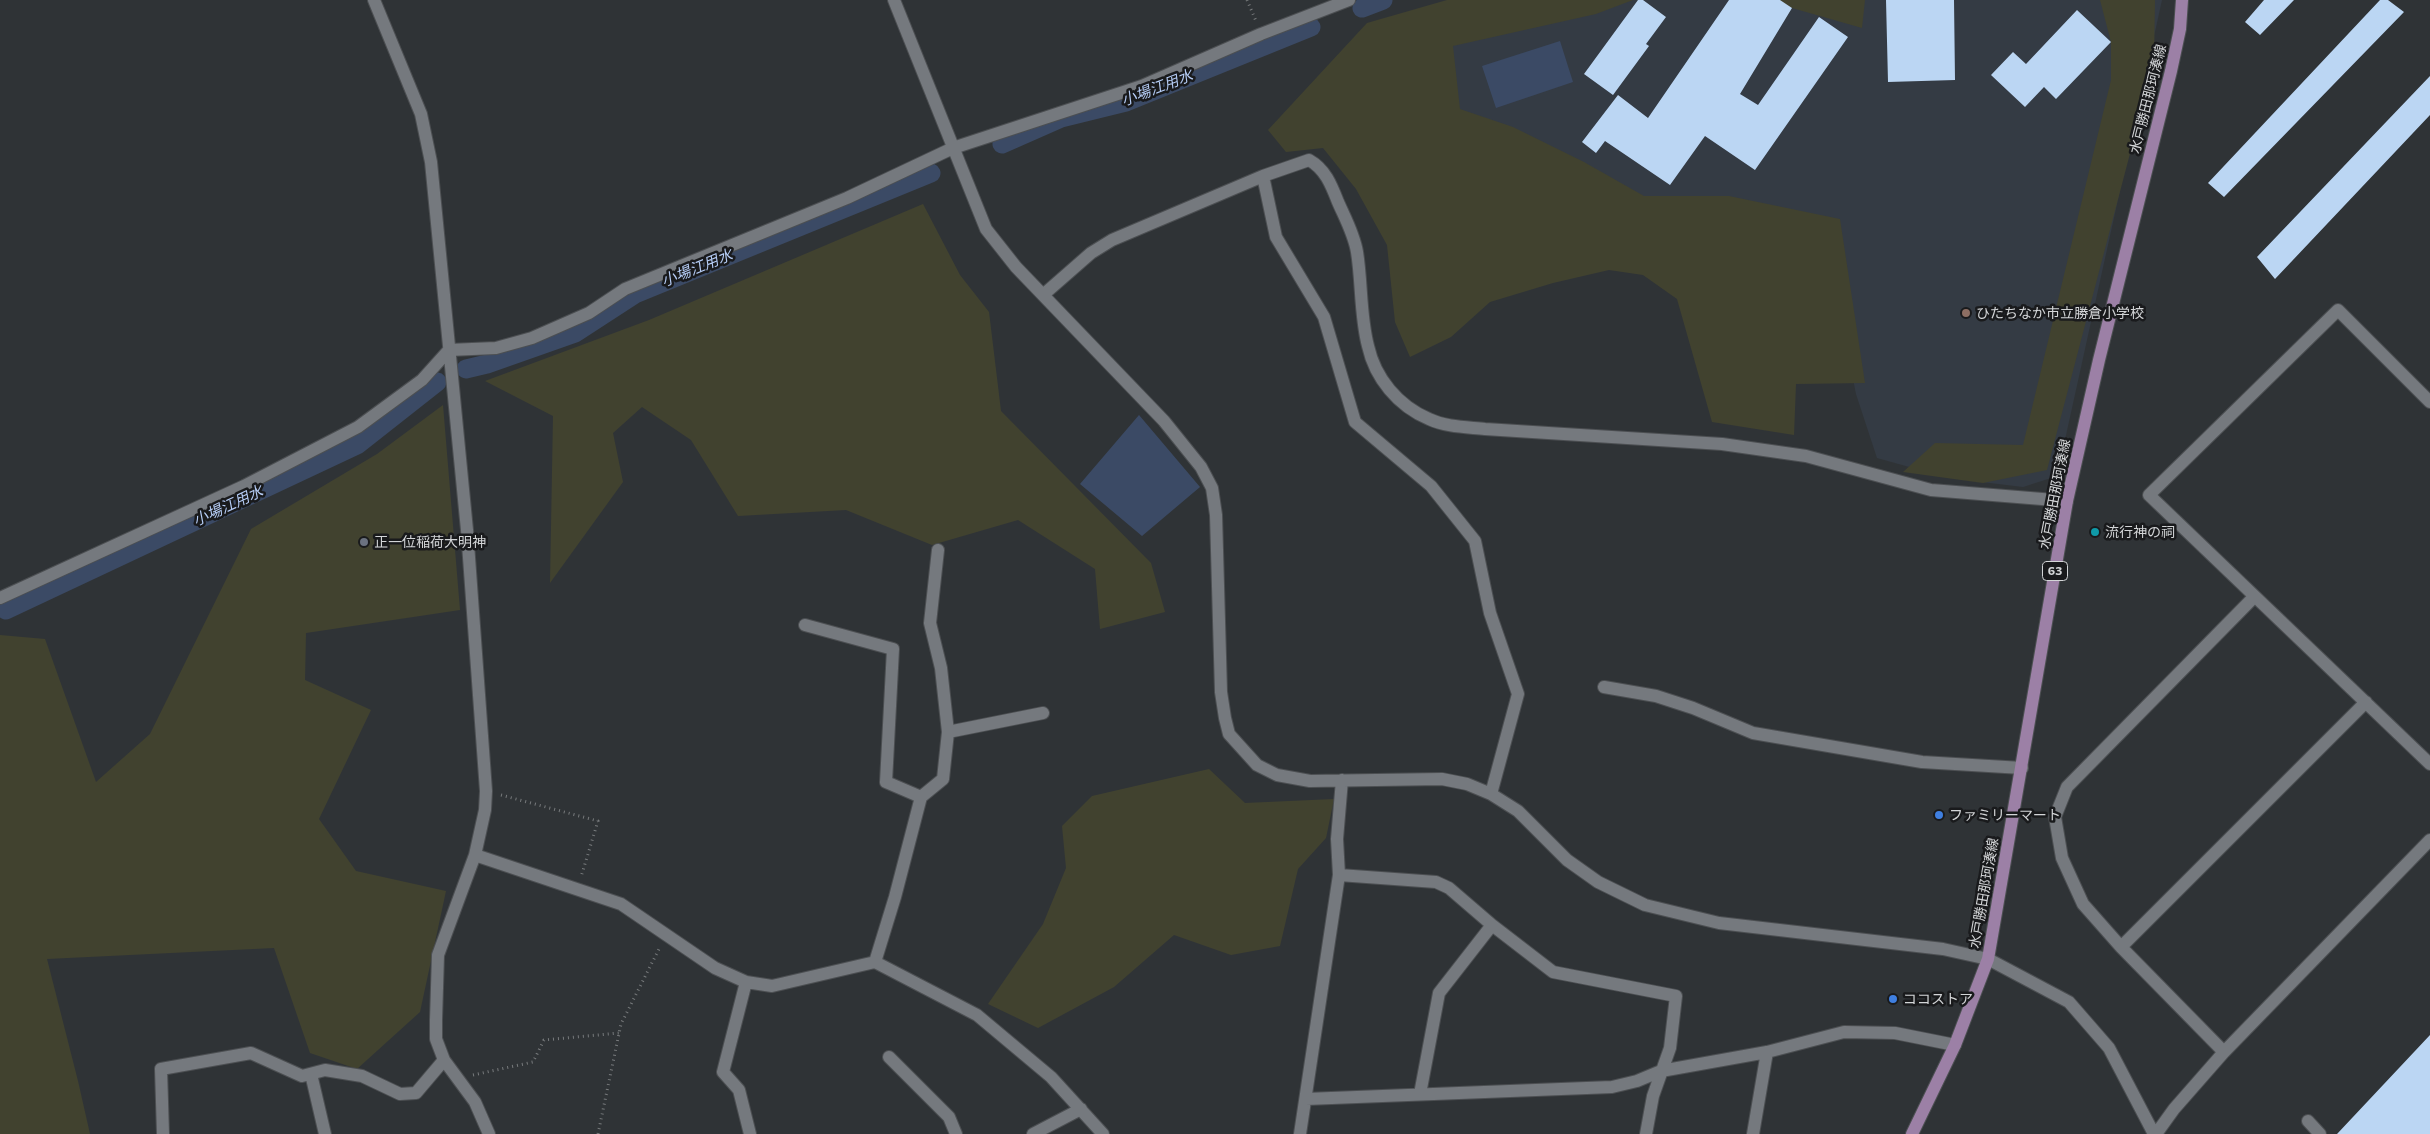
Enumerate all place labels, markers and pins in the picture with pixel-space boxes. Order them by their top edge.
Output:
place label: ひたちなか市立勝倉小学校 [1976,305,2144,321]
marker: ひたちなか市立勝倉小学校 [1960,307,1972,319]
place label: 流行神の祠 [2105,524,2175,540]
marker: 流行神の祠 [2089,526,2101,538]
place label: 正一位稲荷大明神 [374,534,486,550]
marker: 正一位稲荷大明神 [358,536,370,548]
place label: ファミリーマート [1949,807,2061,823]
marker: ファミリーマート [1933,809,1945,821]
place label: ココストア [1903,991,1973,1007]
marker: ココストア [1887,993,1899,1005]

